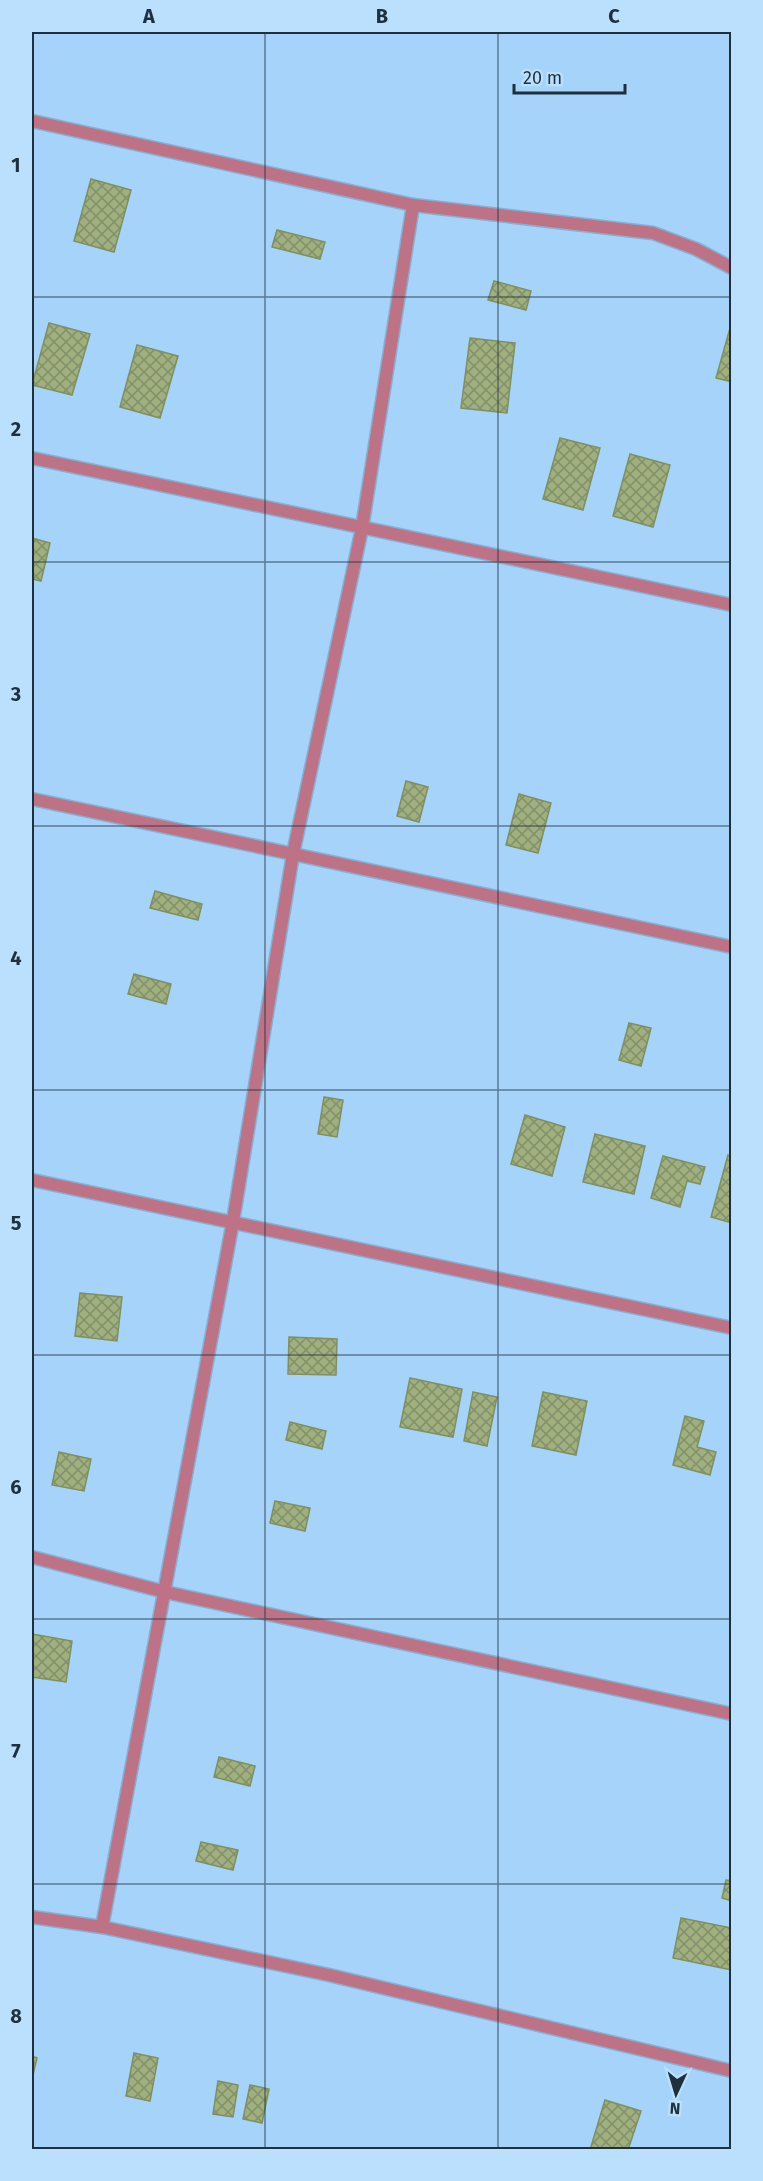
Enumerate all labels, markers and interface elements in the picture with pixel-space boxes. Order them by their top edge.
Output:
text: A [142,4,156,28]
text: B [376,4,388,28]
text: C [608,4,620,28]
scale bar [514,57,625,95]
text: 20 m [523,67,562,89]
text: 1 [11,153,21,177]
text: 2 [11,417,21,441]
text: 3 [10,682,21,706]
text: 4 [10,946,22,970]
text: 5 [11,1211,22,1235]
text: 6 [10,1475,22,1499]
text: 7 [11,1739,21,1763]
text: 8 [10,2004,22,2028]
north arrow [646,2064,706,2124]
text: N [669,2099,681,2118]

